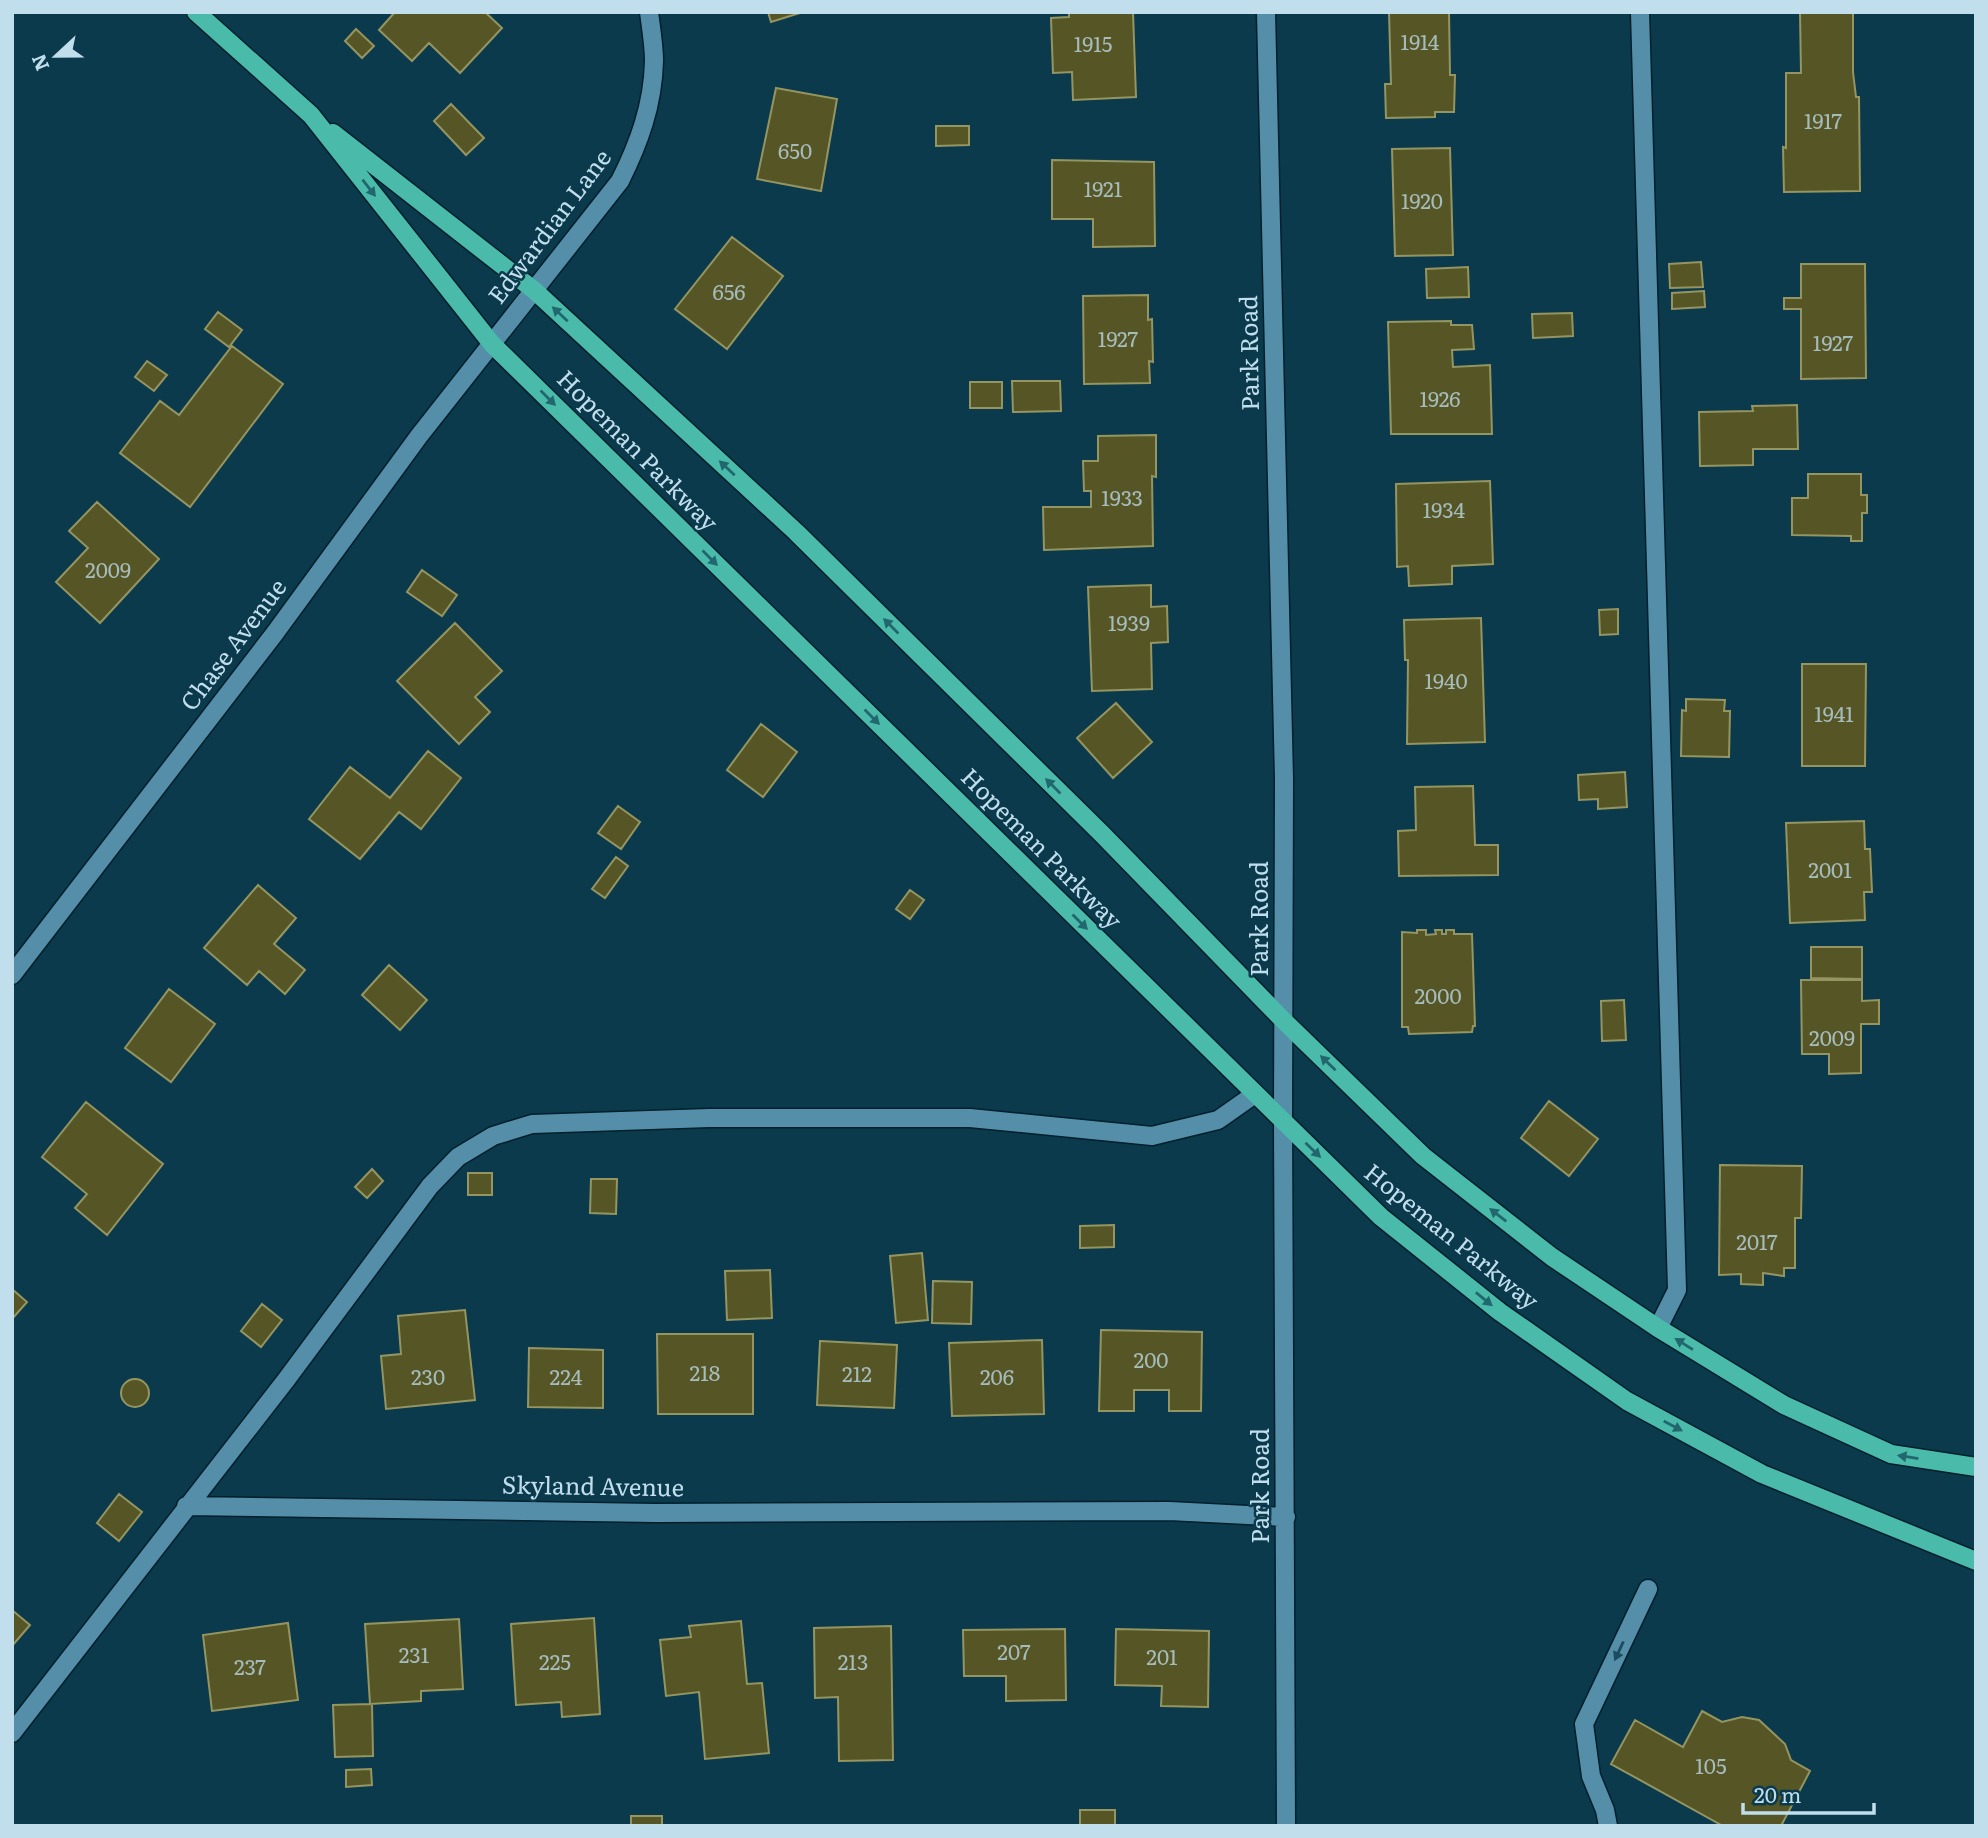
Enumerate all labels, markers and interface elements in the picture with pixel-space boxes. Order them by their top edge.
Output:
north arrow [21,21,91,91]
house number: 1914 [1401,25,1440,56]
house number: 1915 [1074,27,1112,58]
text: N [23,50,55,75]
house number: 1917 [1804,104,1842,135]
house number: 650 [778,134,812,165]
street label: Edwardian Lane [478,141,618,310]
house number: 1921 [1084,172,1123,203]
one-way arrow [361,178,376,196]
house number: 1920 [1401,184,1443,215]
house number: 656 [712,275,746,306]
street label: Park Road [1229,295,1266,411]
one-way arrow [552,306,569,322]
house number: 1927 [1098,322,1138,353]
house number: 1927 [1813,326,1853,357]
street label: Hopeman Parkway [550,361,727,538]
house number: 1926 [1419,382,1461,413]
one-way arrow [540,390,556,406]
one-way arrow [718,460,736,476]
house number: 1933 [1101,481,1143,512]
house number: 1934 [1423,493,1466,524]
one-way arrow [701,549,718,565]
house number: 2009 [85,553,131,584]
street label: Chase Avenue [171,570,293,717]
house number: 1939 [1108,606,1150,637]
one-way arrow [883,617,900,634]
house number: 1940 [1424,664,1468,695]
house number: 1941 [1814,697,1854,728]
one-way arrow [863,709,880,725]
street label: Hopeman Parkway [954,759,1131,936]
one-way arrow [1045,778,1062,794]
house number: 2001 [1808,853,1852,884]
street label: Park Road [1240,861,1275,977]
one-way arrow [1071,914,1088,930]
house number: 2000 [1414,979,1462,1010]
house number: 2009 [1809,1021,1855,1052]
one-way arrow [1320,1056,1337,1072]
one-way arrow [1304,1141,1320,1158]
street label: Hopeman Parkway [1358,1154,1547,1317]
one-way arrow [1489,1207,1507,1222]
house number: 2017 [1736,1225,1778,1256]
one-way arrow [1474,1292,1492,1307]
one-way arrow [1675,1338,1694,1351]
house number: 200 [1134,1343,1168,1374]
house number: 218 [690,1356,720,1387]
house number: 212 [842,1357,872,1388]
house number: 230 [411,1360,445,1391]
house number: 224 [550,1360,583,1391]
house number: 206 [980,1360,1014,1391]
one-way arrow [1663,1419,1683,1431]
street label: Park Road [1241,1428,1276,1544]
one-way arrow [1897,1451,1919,1462]
street label: Skyland Avenue [502,1465,684,1504]
house number: 207 [997,1635,1031,1666]
house number: 231 [399,1638,430,1669]
house number: 201 [1146,1640,1178,1671]
one-way arrow [1613,1641,1624,1661]
house number: 225 [539,1645,571,1676]
house number: 213 [838,1645,868,1676]
house number: 237 [234,1650,266,1681]
house number: 105 [1695,1749,1727,1780]
scale bar [1743,1772,1874,1816]
text: 20 m [1754,1778,1801,1809]

